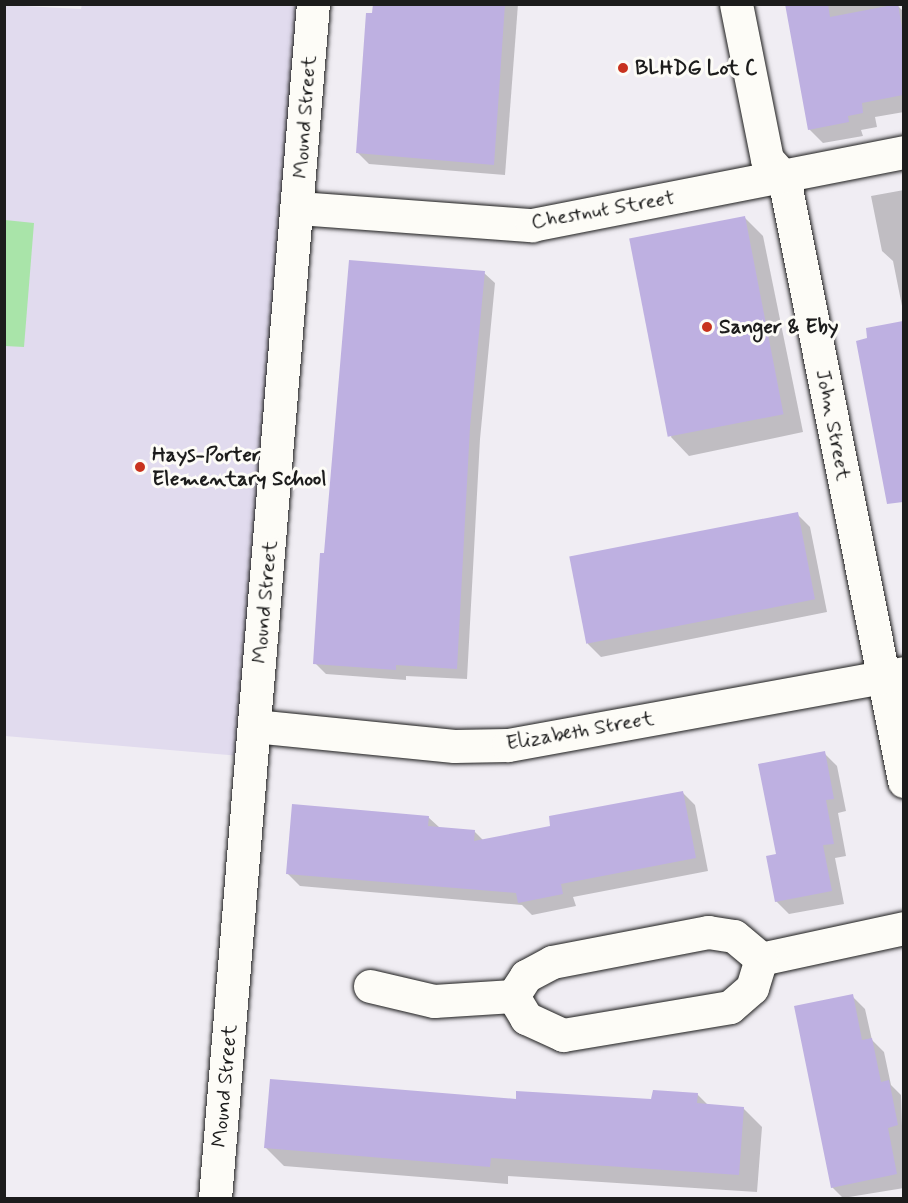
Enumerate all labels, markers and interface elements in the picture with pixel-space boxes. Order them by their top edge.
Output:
street label: Mound Street [288,54,322,180]
place label: BLHDG Lot C [635,55,756,81]
marker: BLHDG Lot C [616,61,630,75]
street label: Chestnut Street [530,185,676,235]
place label: Sanger & Eby [719,314,838,340]
marker: Sanger & Eby [700,320,714,334]
street label: John Street [810,367,856,483]
place label: Hays-Porter Elementary School [152,442,327,492]
marker: Hays-Porter Elementary School [133,460,147,474]
street label: Mound Street [247,539,283,665]
street label: Elizabeth Street [504,706,656,756]
street label: Mound Street [207,1023,243,1149]

